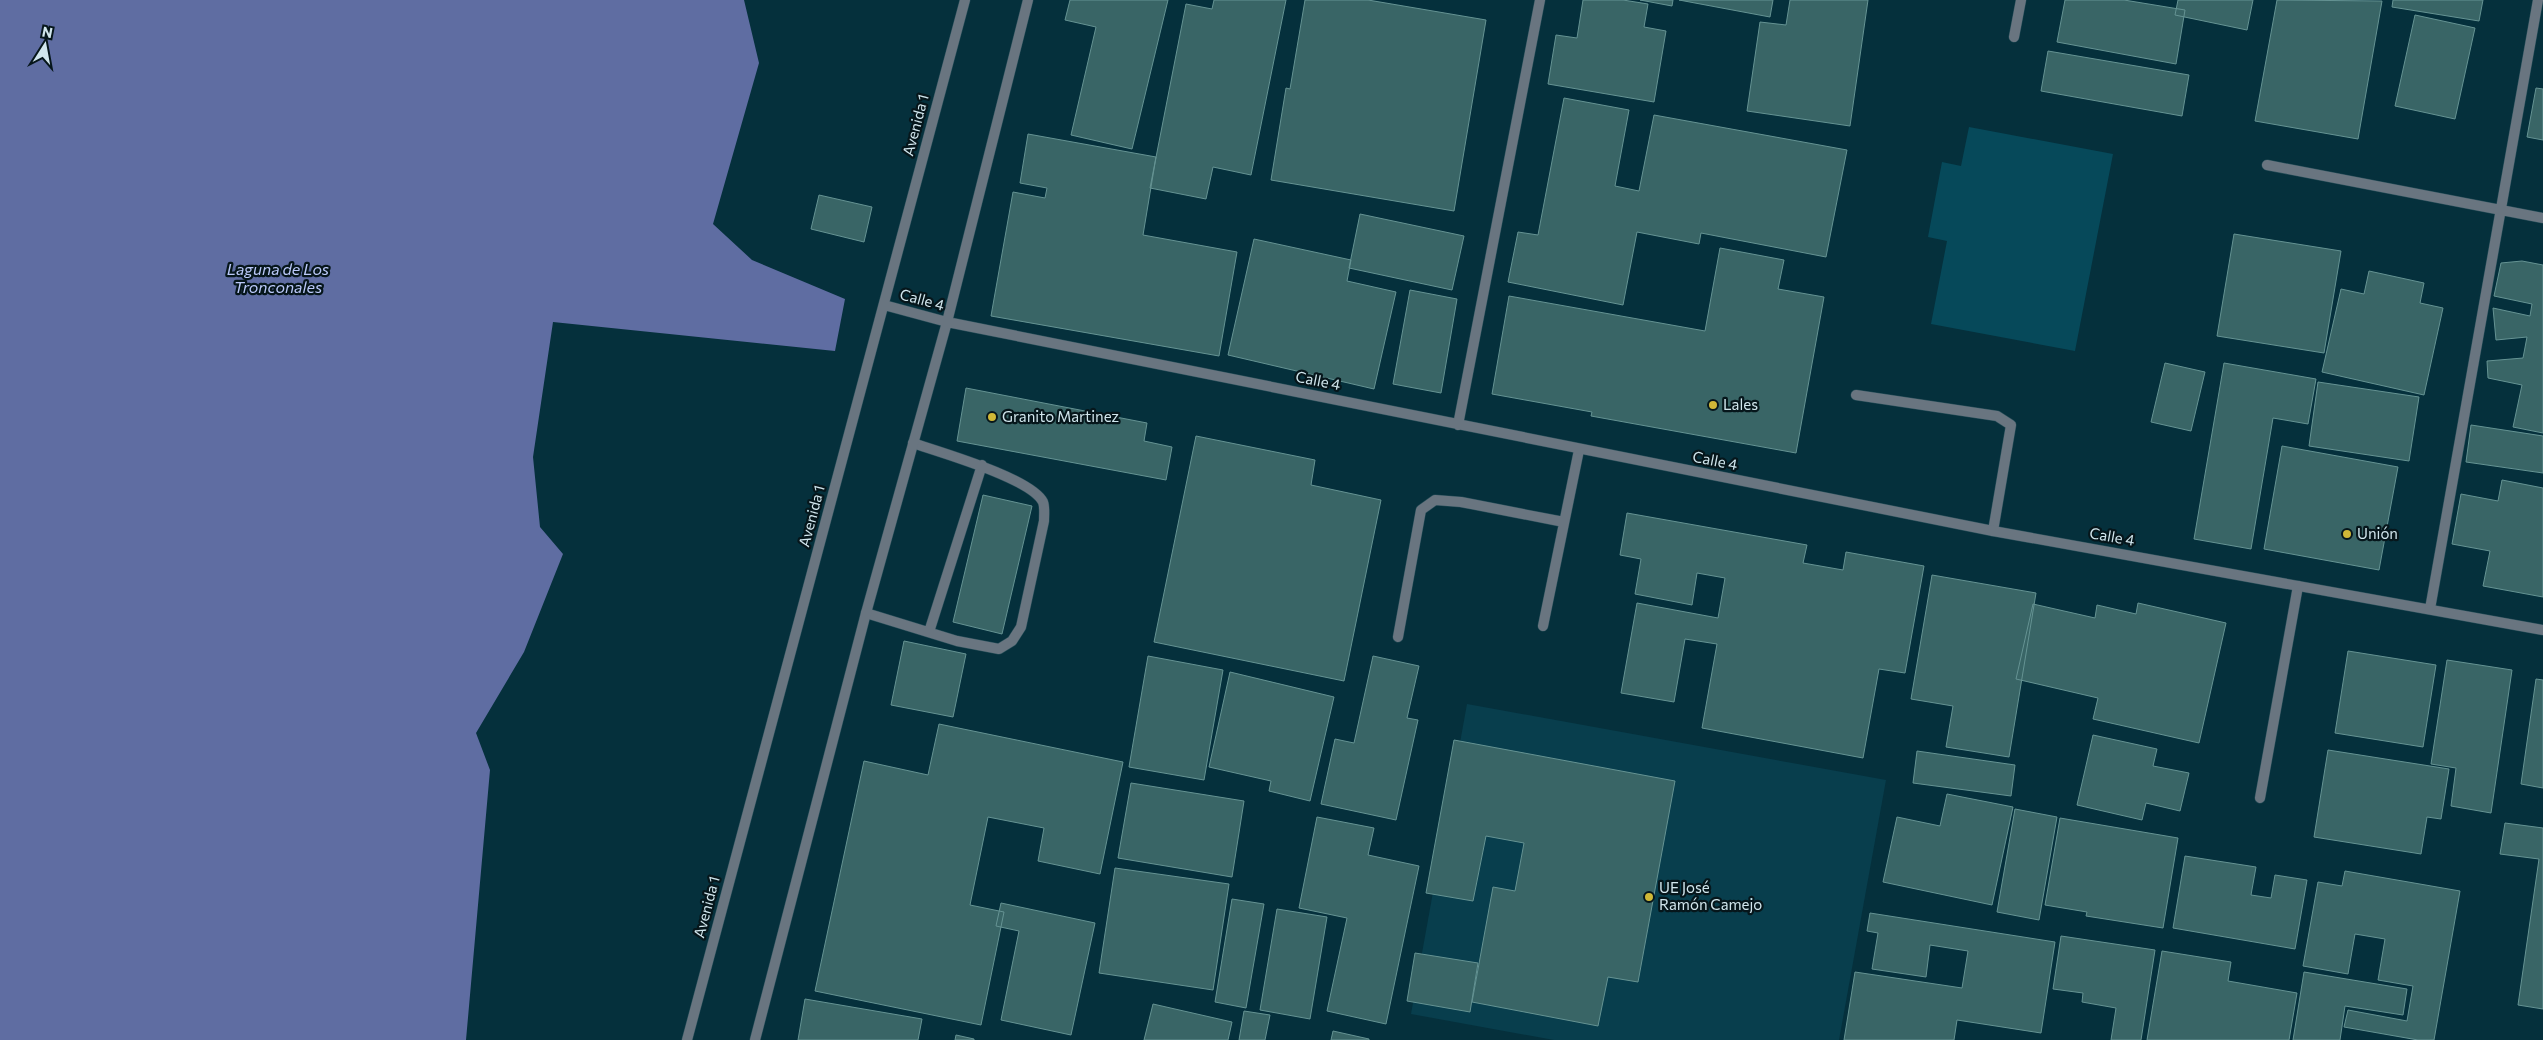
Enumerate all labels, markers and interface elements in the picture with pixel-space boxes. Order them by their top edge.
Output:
north arrow [20,20,70,70]
text: N [41,22,54,41]
street label: Avenida 1 [898,92,932,158]
water label: Laguna de Los Tronconales [227,259,329,296]
street label: Calle 4 [898,284,947,314]
street label: Calle 4 [1294,367,1342,393]
place label: Lales [1723,395,1758,413]
marker: Lales [1707,399,1719,411]
place label: Granito Martinez [1002,407,1119,425]
marker: Granito Martinez [986,411,998,423]
street label: Calle 4 [1691,447,1739,473]
street label: Avenida 1 [794,483,828,549]
street label: Calle 4 [2088,523,2136,549]
place label: Unión [2357,524,2398,542]
marker: Unión [2341,528,2353,540]
street label: Avenida 1 [689,874,723,940]
place label: UE José Ramón Camejo [1659,878,1762,913]
marker: UE José Ramón Camejo [1643,891,1655,903]

